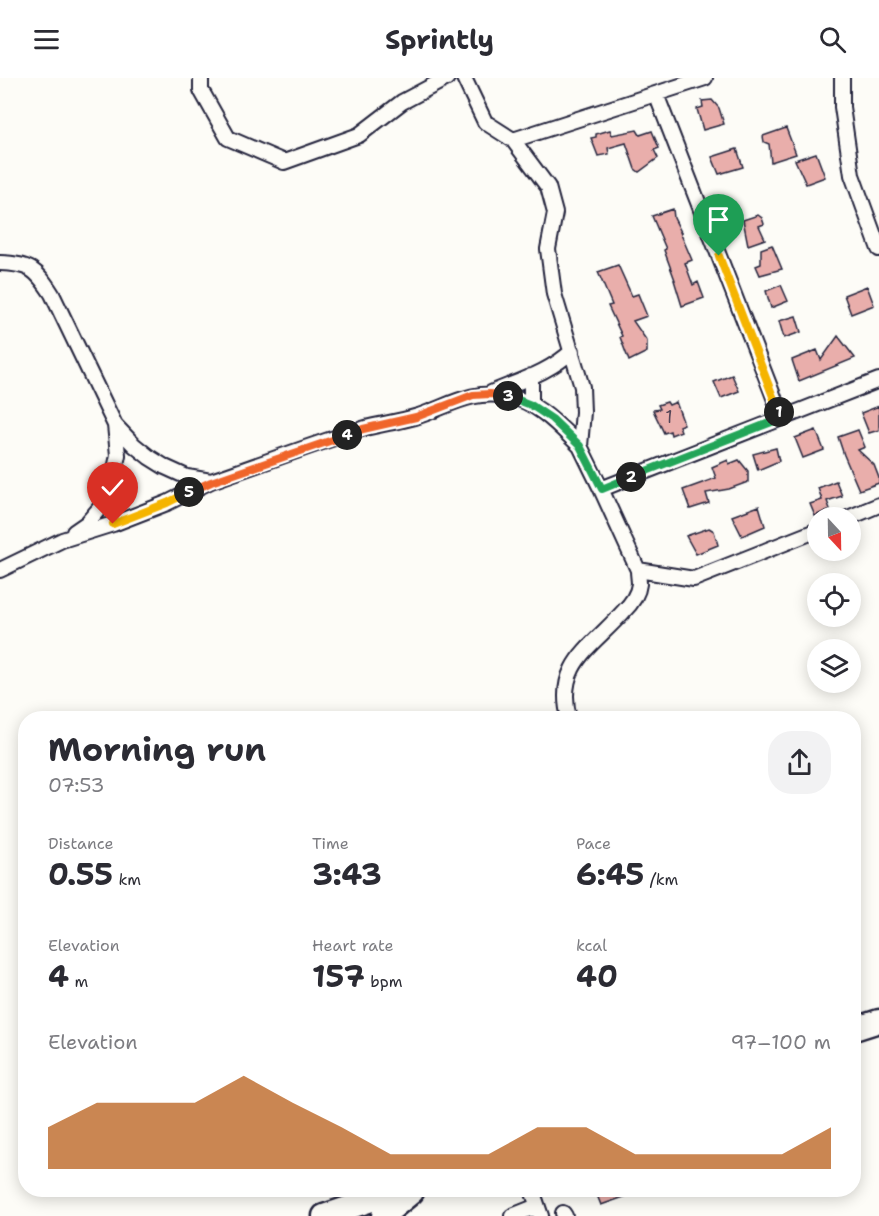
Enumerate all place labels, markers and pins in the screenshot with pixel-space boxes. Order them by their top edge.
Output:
pin [693,194,744,256]
pin: 3 [493,381,523,411]
pin: 1 [764,397,794,427]
pin: 4 [332,420,362,450]
pin [87,462,138,524]
pin: 2 [616,462,646,492]
pin: 5 [174,477,204,507]

